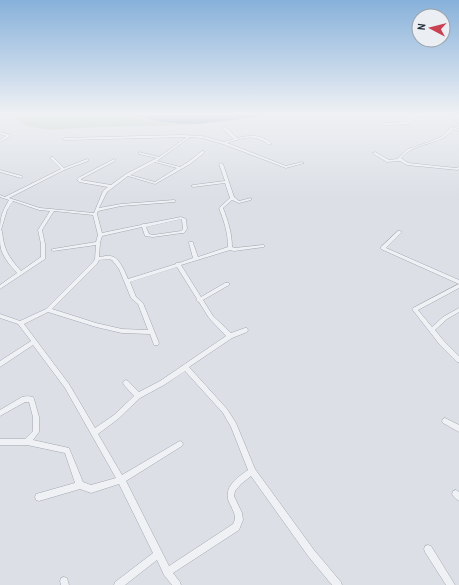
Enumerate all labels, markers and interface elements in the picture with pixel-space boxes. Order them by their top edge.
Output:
north arrow [411,8,451,48]
text: N [414,23,428,31]

